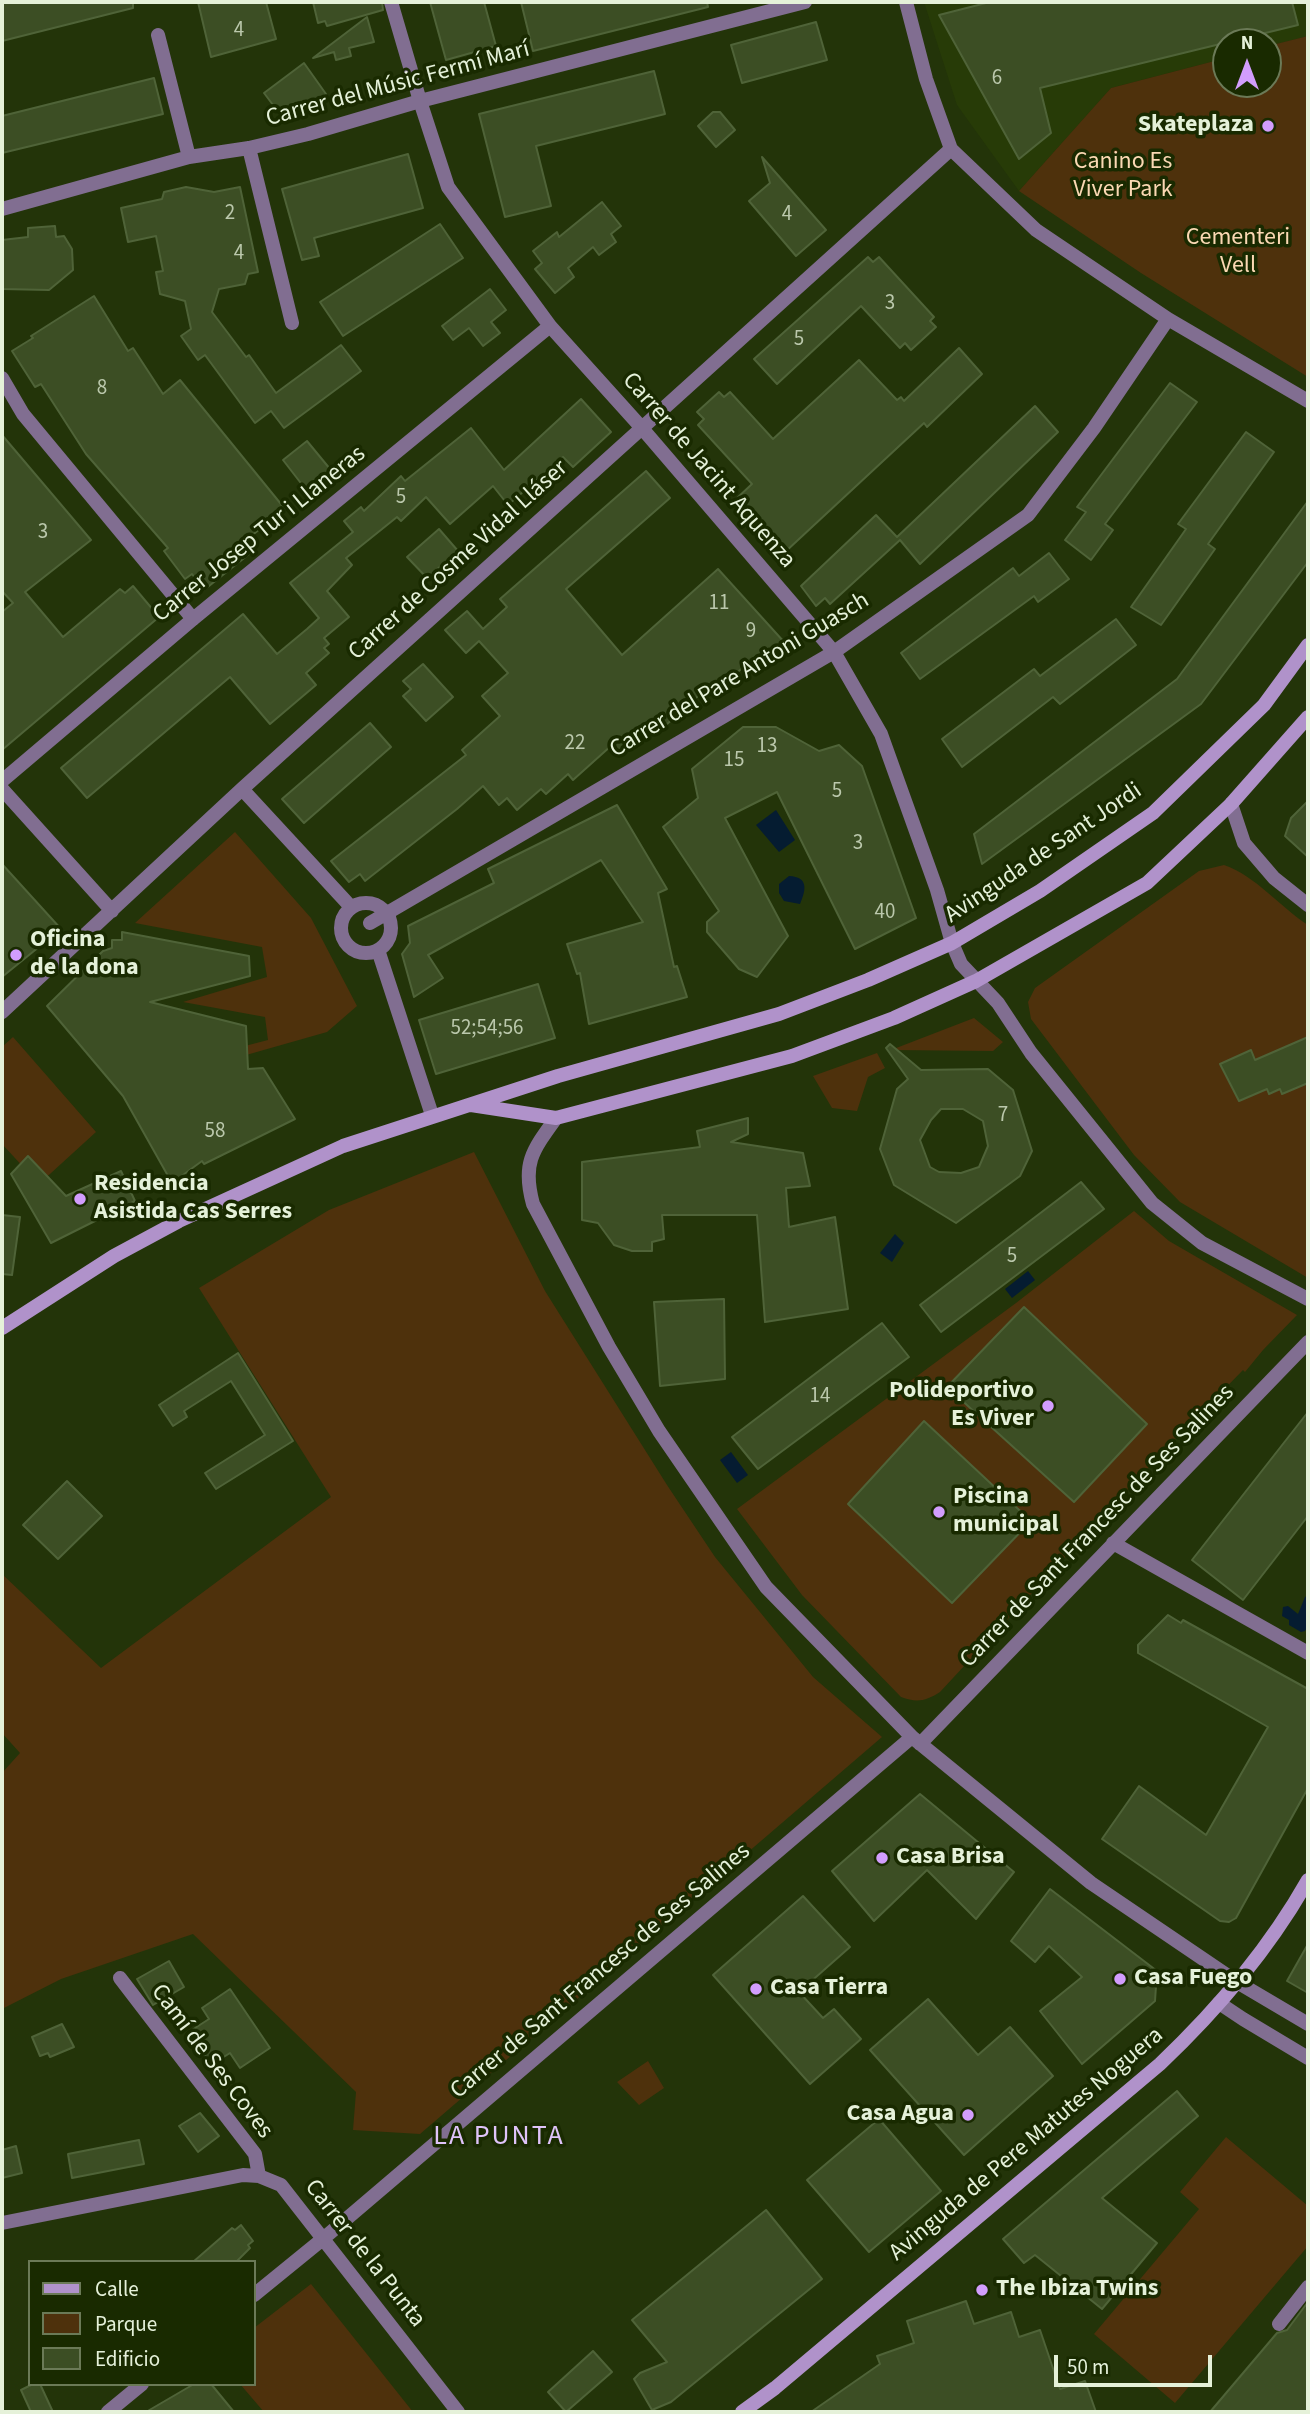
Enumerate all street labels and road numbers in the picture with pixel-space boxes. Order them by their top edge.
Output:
street label: Carrer del Músic Fermí Marí [263,36,533,134]
street label: Carrer de Jacint Aquenza [615,367,801,575]
street label: Carrer Josep Tur i Llaneras [148,440,372,630]
street label: Carrer de Cosme Vidal Lláser [343,455,575,667]
street label: Carrer del Pare Antoni Guasch [605,587,875,765]
street label: Avinguda de Sant Jordi [940,777,1148,931]
street label: Carrer de Sant Francesc de Ses Salines [955,1379,1241,1675]
street label: Carrer de Sant Francesc de Ses Salines [445,1838,757,2106]
street label: Camí de Ses Coves [144,1979,278,2145]
street label: Avinguda de Pere Matutes Noguera [884,2022,1170,2268]
street label: Carrer de la Punta [297,2174,431,2334]

